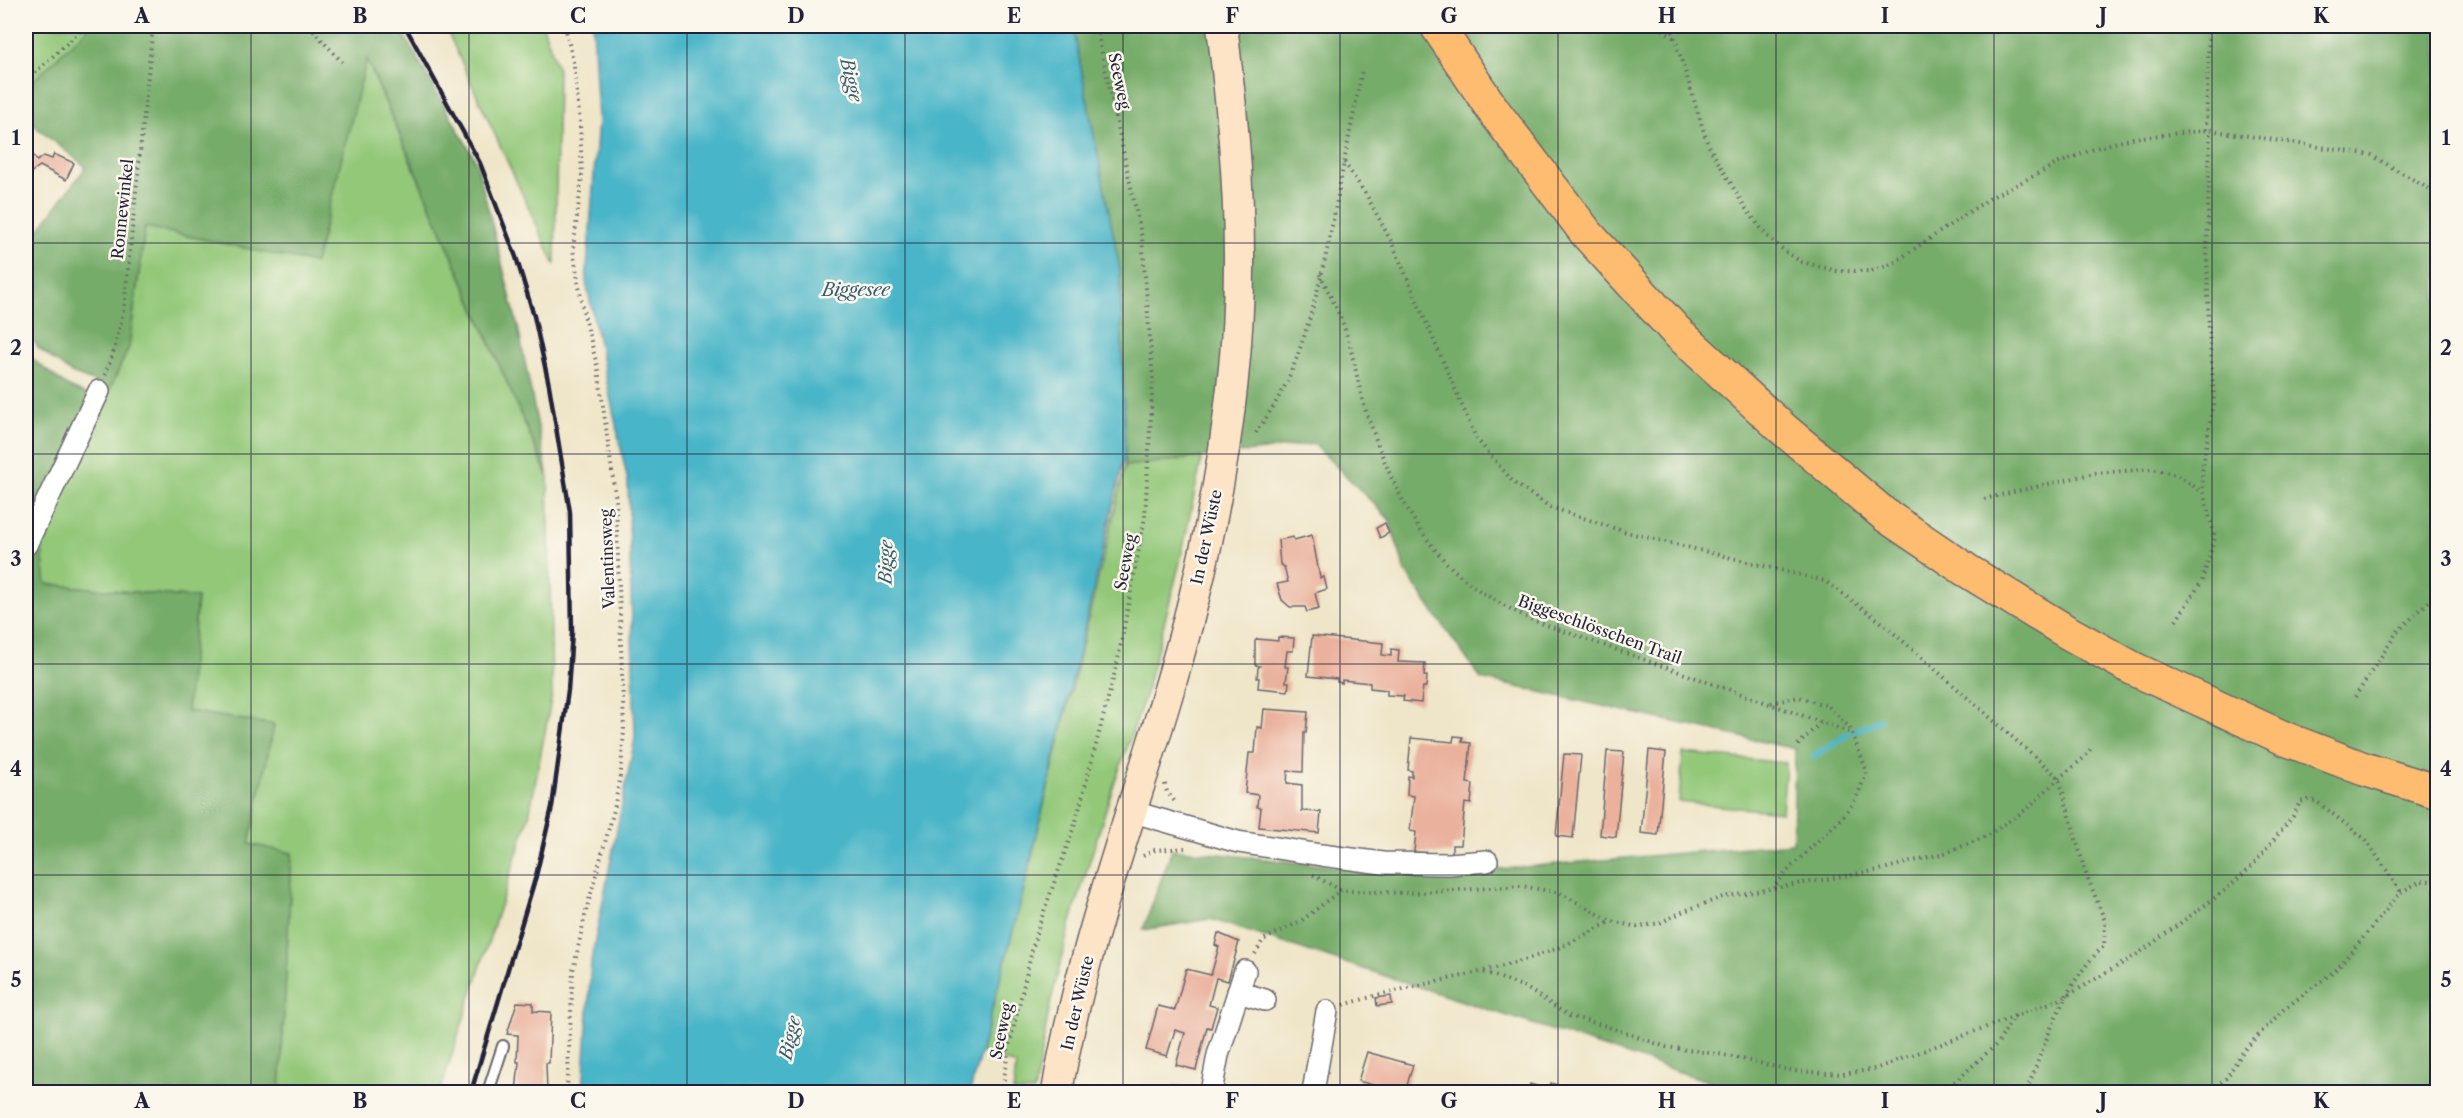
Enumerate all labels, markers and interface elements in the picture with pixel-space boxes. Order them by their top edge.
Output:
text: A [133,4,150,28]
text: B [353,4,368,28]
text: C [570,4,586,28]
text: D [787,4,805,28]
text: E [1007,4,1021,28]
text: F [1225,4,1239,28]
text: G [1441,4,1458,28]
text: H [1658,4,1676,28]
text: I [1881,4,1889,28]
text: J [2095,4,2107,28]
text: K [2313,4,2330,28]
street label: Seeweg [1104,51,1136,112]
water label: Bigge [835,54,867,105]
text: 1 [12,126,21,150]
text: 1 [2442,126,2451,150]
street label: Ronnewinkel [107,158,137,260]
water label: Biggesee [820,279,891,301]
text: 2 [10,336,22,360]
text: 2 [2440,336,2452,360]
street label: In der Wüste [1186,488,1226,586]
street label: Valentinsweg [595,508,619,610]
street label: Seeweg [1110,531,1140,592]
water label: Bigge [875,538,897,586]
text: 3 [10,547,22,571]
text: 3 [2440,547,2452,571]
street label: Biggeschlösschen Trail [1516,590,1685,668]
text: 4 [10,757,22,781]
text: 4 [2440,757,2452,781]
street label: In der Wüste [1056,954,1098,1052]
text: 5 [10,968,22,992]
text: 5 [2440,968,2452,992]
street label: Seeweg [985,1000,1017,1061]
water label: Bigge [774,1013,806,1064]
text: A [133,1089,150,1113]
text: B [353,1089,368,1113]
text: C [570,1089,586,1113]
text: D [787,1089,805,1113]
text: E [1007,1089,1021,1113]
text: F [1225,1089,1239,1113]
text: G [1441,1089,1458,1113]
text: H [1658,1089,1676,1113]
text: I [1881,1089,1889,1113]
text: J [2095,1089,2107,1113]
text: K [2313,1089,2330,1113]

